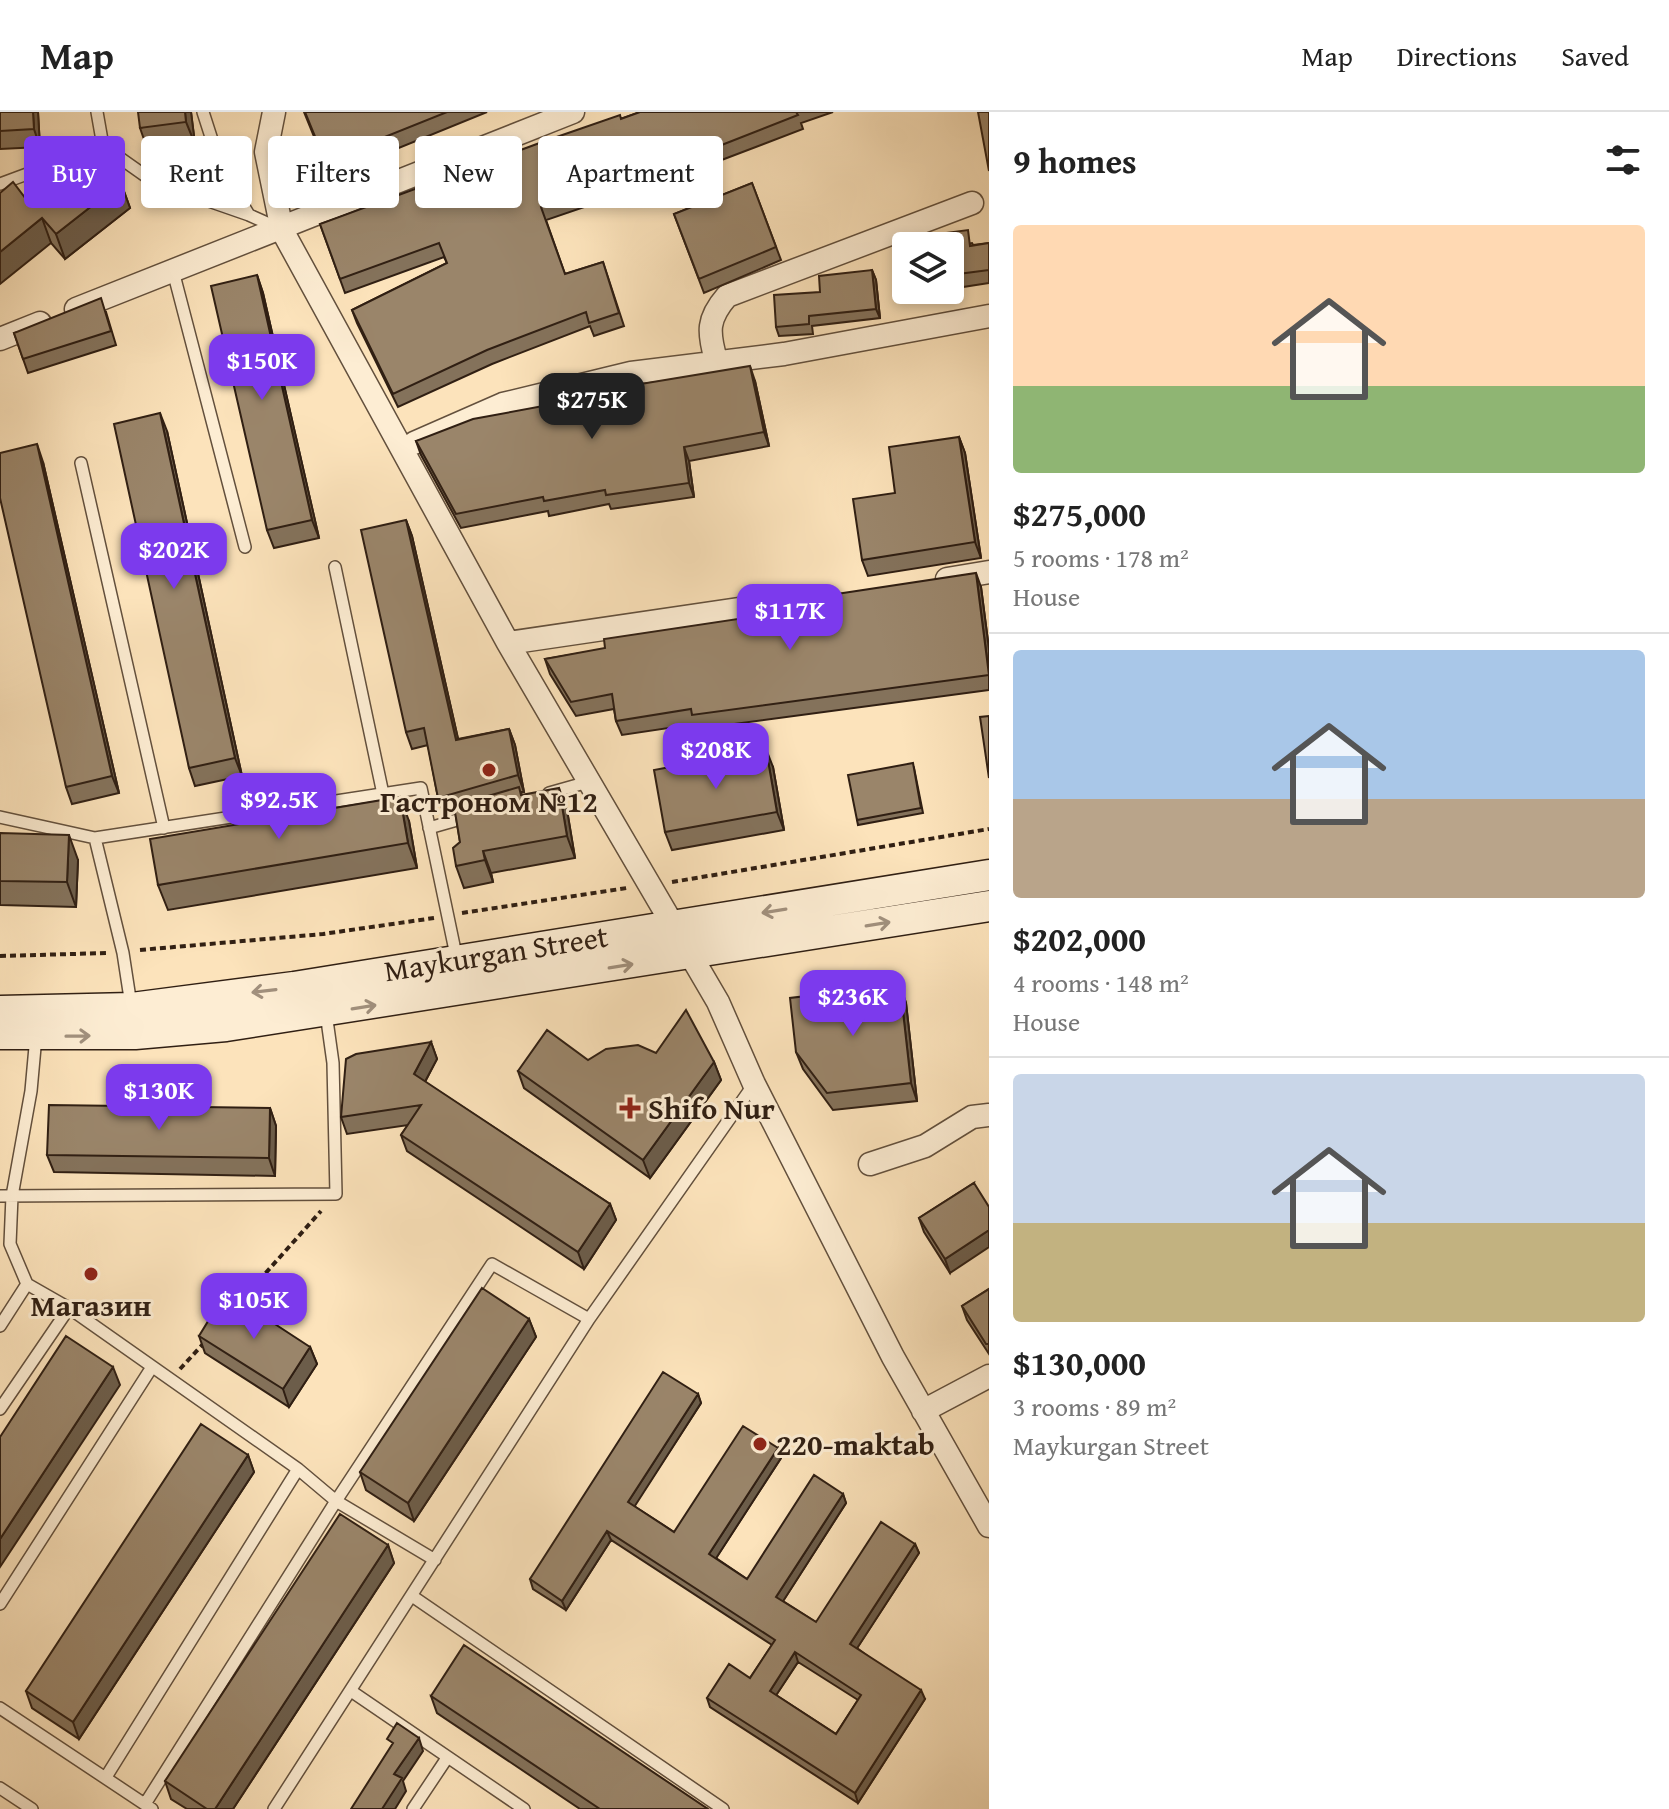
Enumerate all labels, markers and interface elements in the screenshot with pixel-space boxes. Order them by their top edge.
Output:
text: Map [40,27,114,83]
text: Map [1301,35,1353,76]
text: Directions [1397,35,1517,76]
text: Saved [1561,35,1629,76]
chip: Buy [24,136,125,208]
chip: Rent [141,136,252,208]
chip: Filters [268,136,399,208]
chip: New [415,136,522,208]
chip: Apartment [538,136,723,208]
text: 9 homes [1013,136,1137,185]
icon: filters [1601,138,1645,182]
map controls [892,232,964,304]
button: layers [892,232,964,304]
icon: home [1257,277,1401,421]
pin: $150K [206,334,318,402]
text: $150K [227,340,297,379]
pin: $275K [536,373,648,441]
text: $275K [557,379,627,418]
text: $275,000 [1013,489,1146,538]
pin: $202K [118,523,230,591]
text: $202K [139,529,209,568]
text: 5 rooms · 178 m² [1013,538,1189,577]
text: House [1013,577,1080,616]
pin: $117K [734,584,846,652]
text: $117K [755,590,825,629]
icon: home [1257,702,1401,846]
pin: $208K [660,723,772,791]
text: $208K [681,729,751,768]
marker: Гастроном №12 [480,761,498,779]
pin: $92.5K [214,773,344,841]
text: $92.5K [240,779,318,818]
place label: Гастроном №12 [380,779,598,823]
one-way arrow [762,904,787,919]
street label: Maykurgan Street [381,914,611,992]
text: $202,000 [1013,914,1146,963]
one-way arrow [864,916,890,931]
one-way arrow [608,958,633,973]
text: 4 rooms · 148 m² [1013,963,1189,1002]
pin: $236K [797,970,909,1038]
text: $236K [818,976,888,1015]
one-way arrow [252,984,277,999]
one-way arrow [351,998,376,1013]
text: House [1013,1002,1080,1041]
one-way arrow [64,1028,91,1044]
pin: $130K [103,1064,215,1132]
text: $130K [124,1070,194,1109]
place label: Shifo Nur [648,1086,775,1130]
marker: Shifo Nur [619,1097,641,1119]
icon: home [1257,1126,1401,1270]
marker: Магазин [82,1265,100,1283]
pin: $105K [198,1273,310,1341]
text: $105K [219,1279,289,1318]
place label: Магазин [31,1283,151,1327]
text: $130,000 [1013,1338,1146,1387]
text: 3 rooms · 89 m² [1013,1387,1176,1426]
place label: 220-maktab [776,1422,935,1466]
text: Maykurgan Street [1013,1426,1209,1465]
marker: 220-maktab [751,1435,769,1453]

